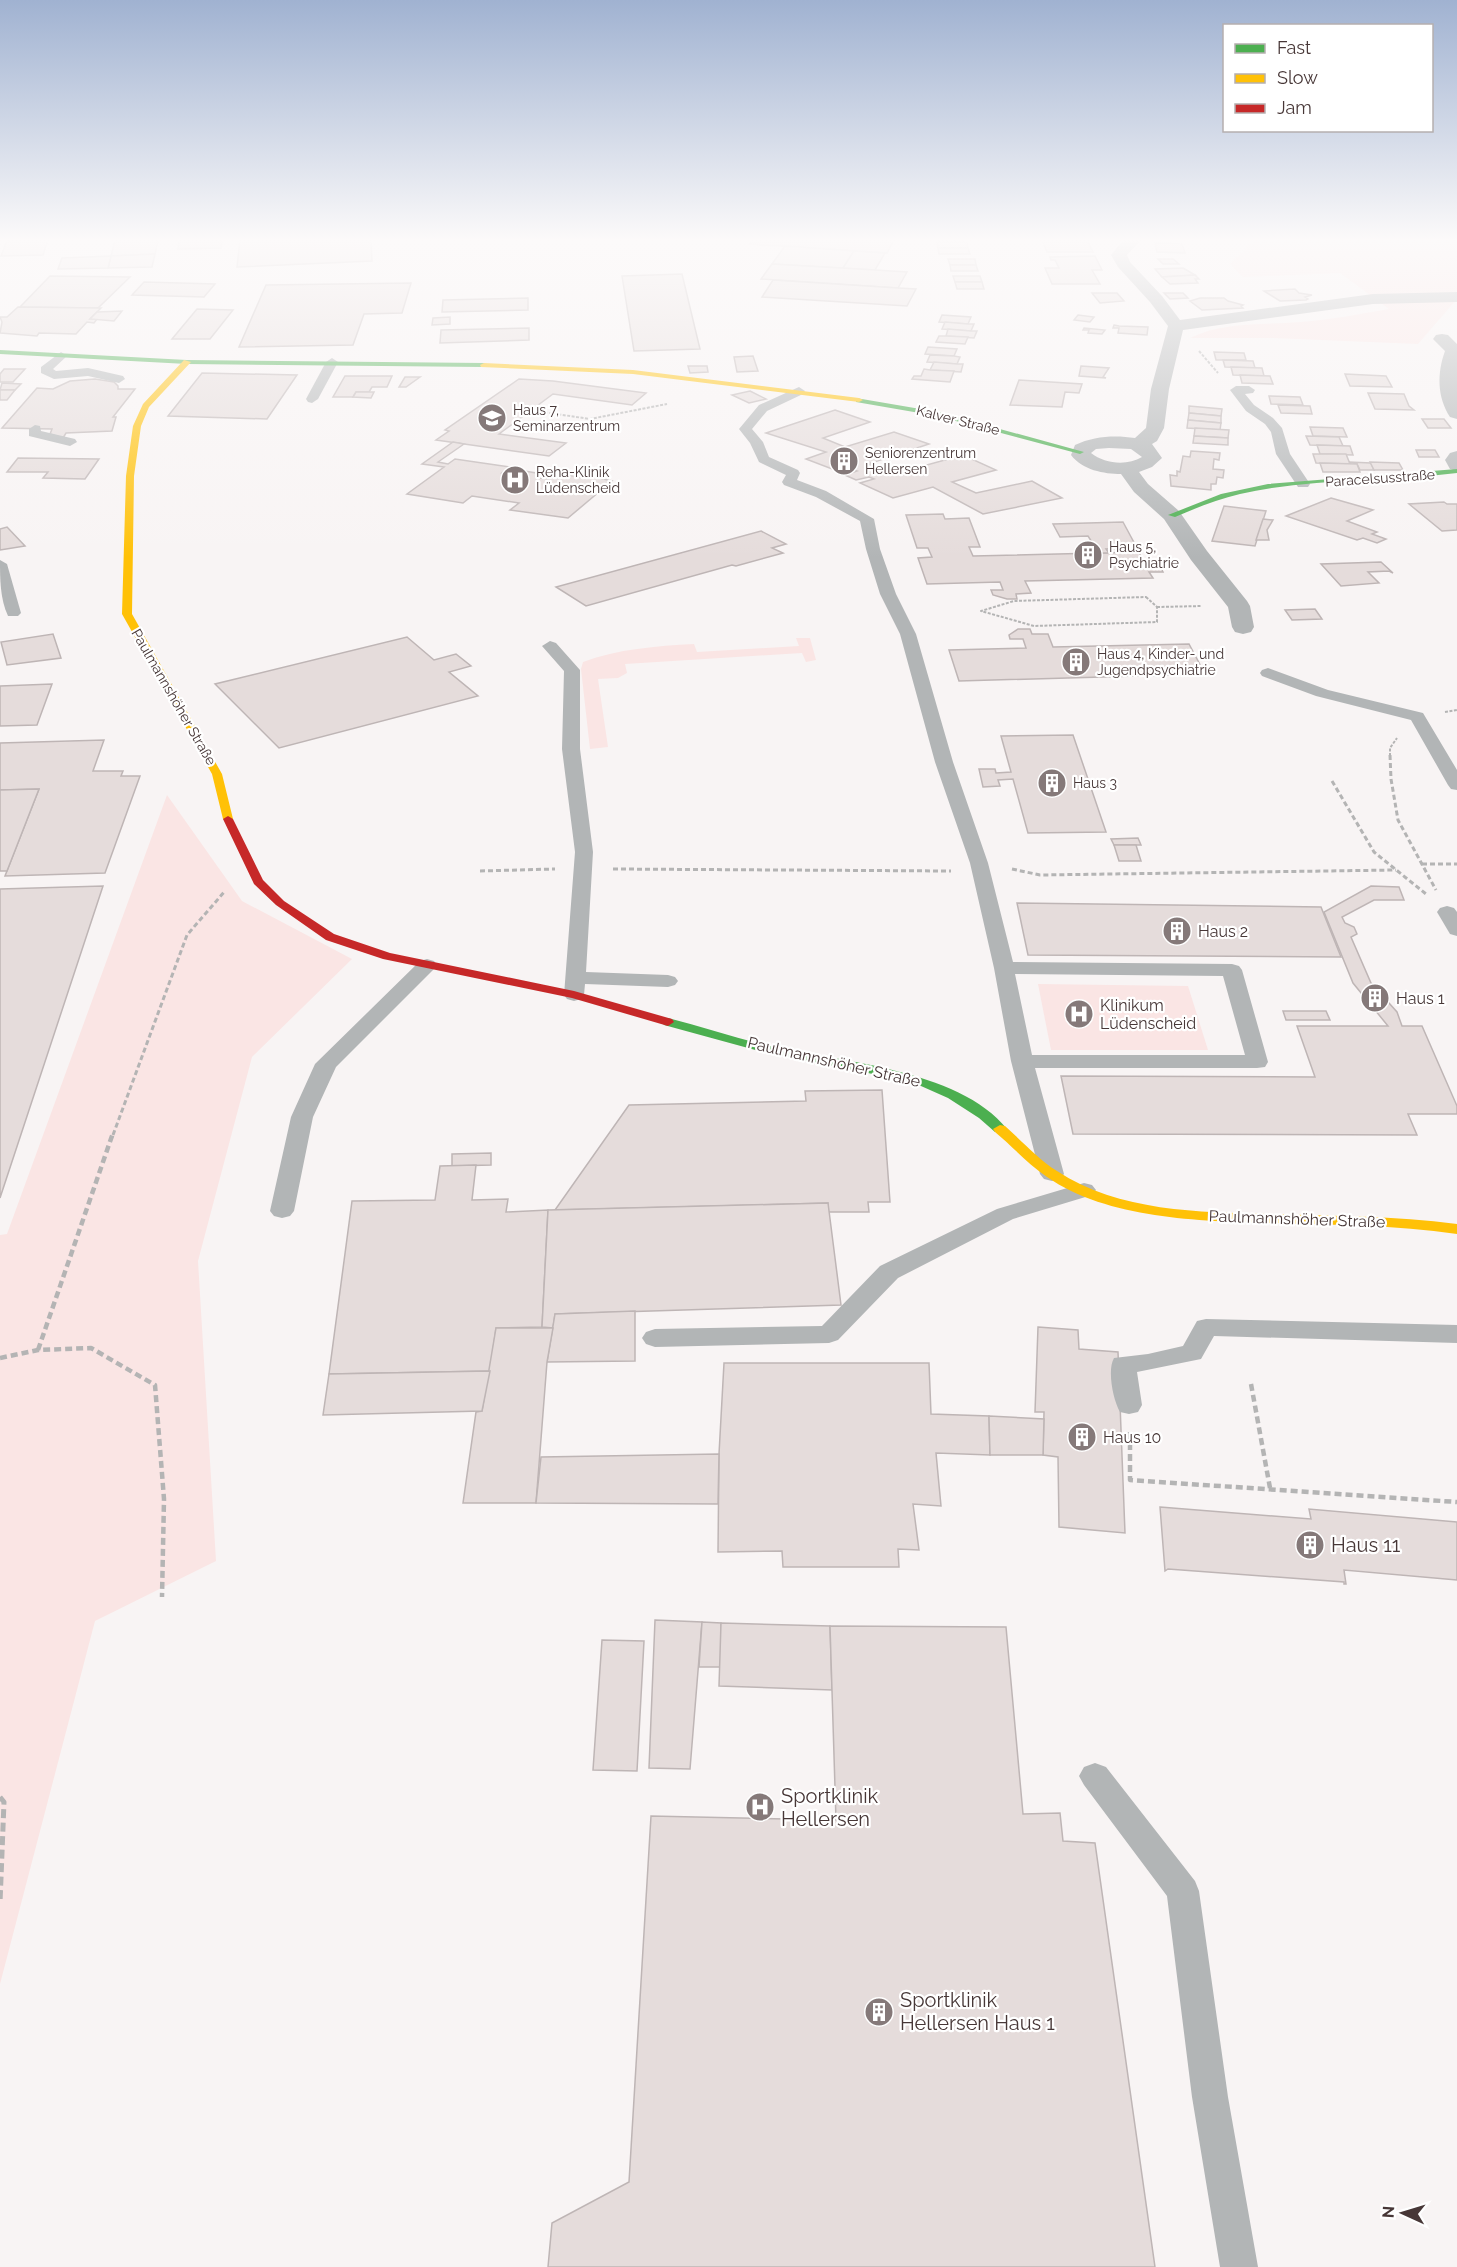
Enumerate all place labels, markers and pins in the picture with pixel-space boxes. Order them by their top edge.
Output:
school or university icon: Haus 7, Seminarzentrum [476,402,508,434]
place label: Haus 7, Seminarzentrum [513,402,620,434]
building icon: Seniorenzentrum Hellersen [828,445,860,477]
place label: Seniorenzentrum Hellersen [865,445,976,477]
hospital icon: Reha-Klinik Lüdenscheid [499,464,531,496]
place label: Reha-Klinik Lüdenscheid [536,464,620,496]
building icon: Haus 5, Psychiatrie [1072,539,1104,571]
place label: Haus 5, Psychiatrie [1109,539,1179,571]
building icon: Haus 4, Kinder- und Jugendpsychiatrie [1060,646,1092,678]
place label: Haus 4, Kinder- und Jugendpsychiatrie [1097,646,1224,678]
building icon: Haus 3 [1036,767,1068,799]
place label: Haus 3 [1073,775,1117,791]
building icon: Haus 2 [1161,915,1193,947]
place label: Haus 2 [1198,922,1248,941]
building icon: Haus 1 [1359,982,1391,1014]
place label: Haus 1 [1396,989,1445,1008]
place label: Klinikum Lüdenscheid [1100,996,1196,1033]
hospital icon: Klinikum Lüdenscheid [1063,998,1095,1030]
building icon: Haus 10 [1066,1421,1098,1453]
place label: Haus 10 [1103,1428,1161,1447]
building icon: Haus 11 [1294,1529,1326,1561]
place label: Haus 11 [1331,1533,1401,1557]
place label: Sportklinik Hellersen [781,1784,879,1831]
hospital icon: Sportklinik Hellersen [744,1791,776,1823]
place label: Sportklinik Hellersen Haus 1 [900,1988,1055,2035]
building icon: Sportklinik Hellersen Haus 1 [863,1996,895,2028]

